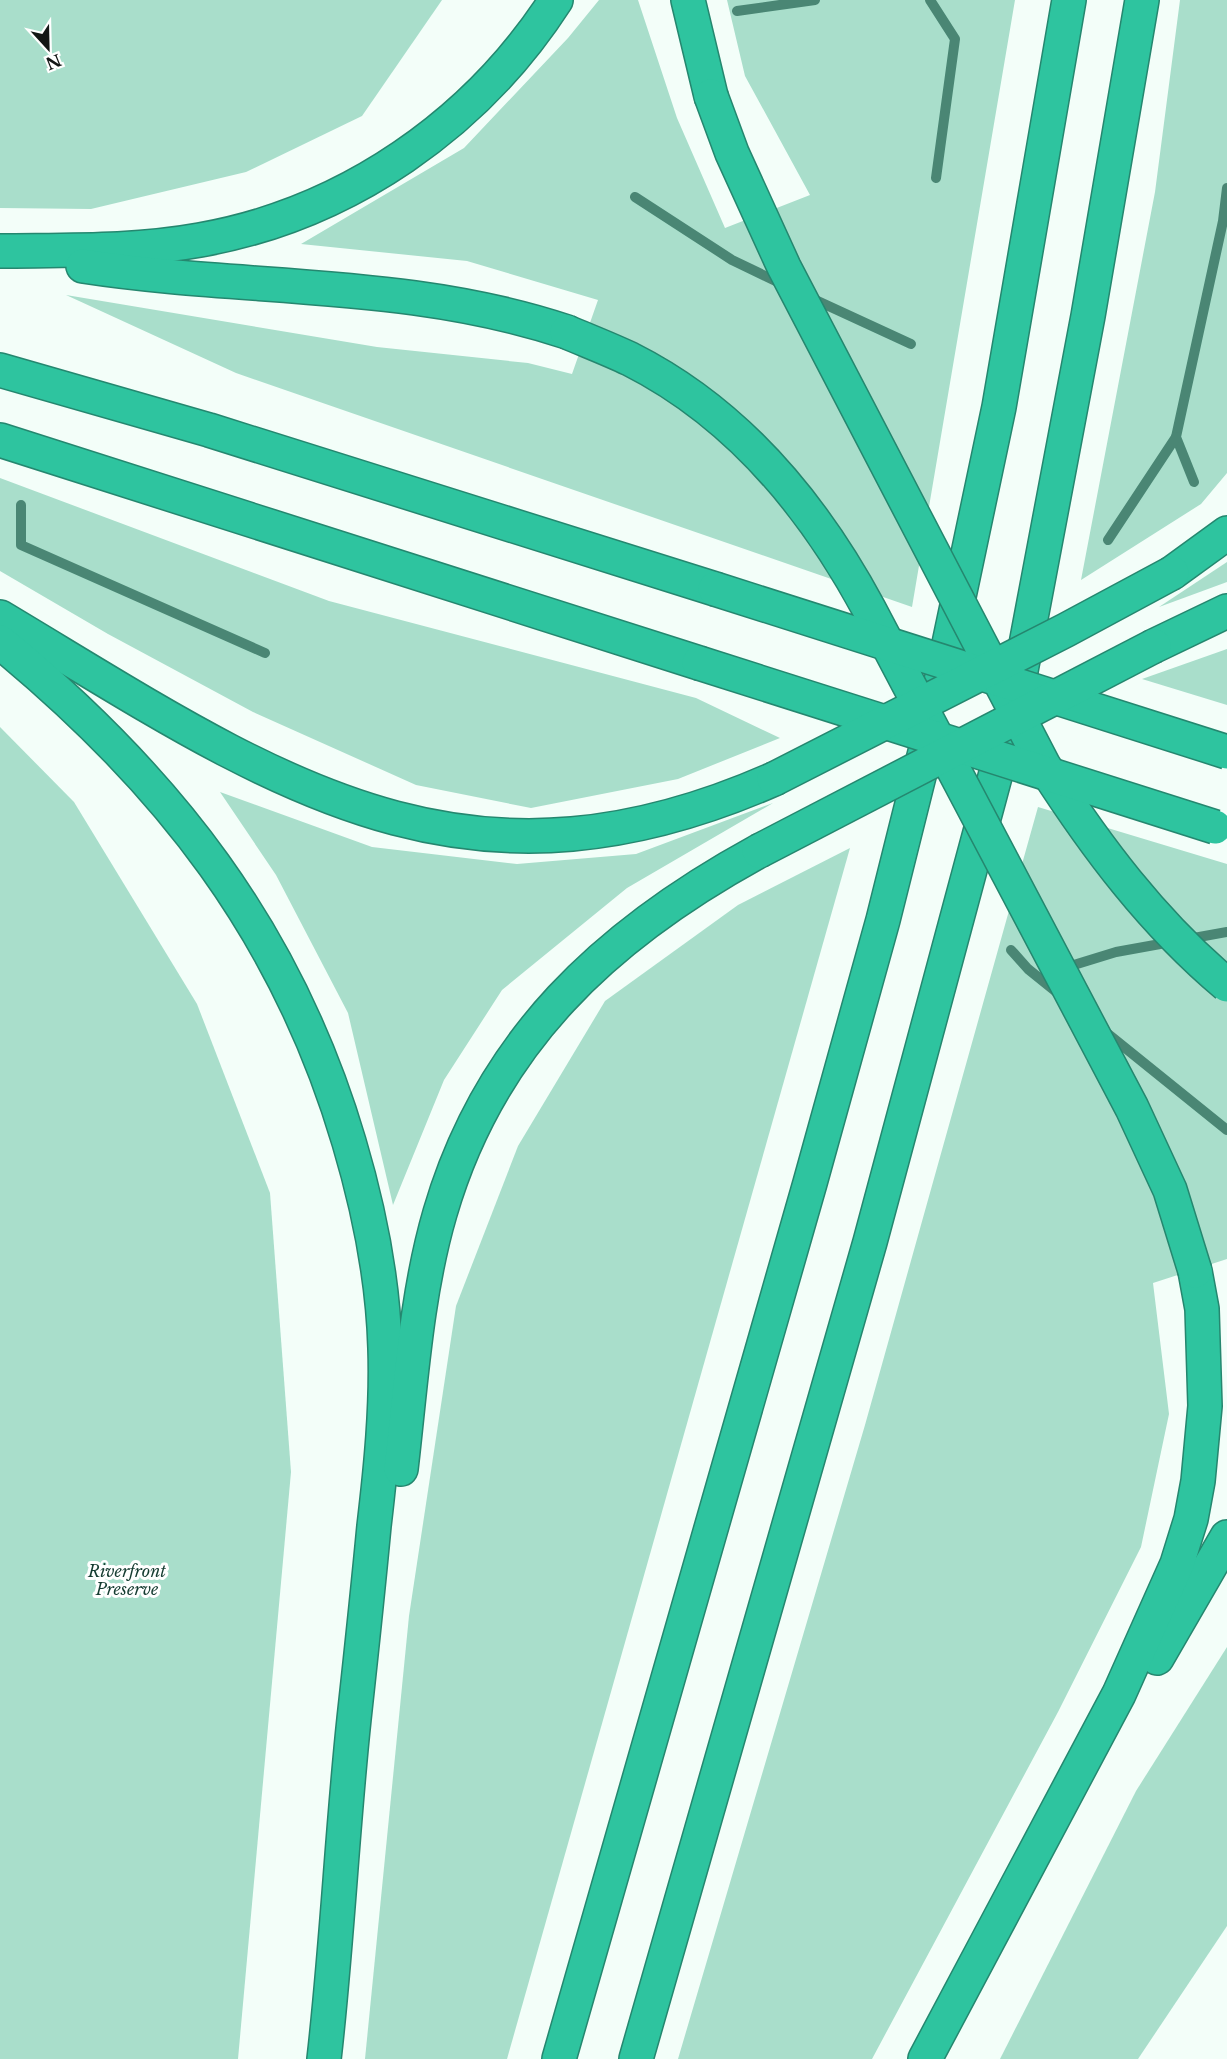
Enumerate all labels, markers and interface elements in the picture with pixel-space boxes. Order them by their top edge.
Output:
north arrow [18,18,78,78]
text: N [43,50,64,74]
park label: Riverfront Preserve [87,1561,166,1599]

